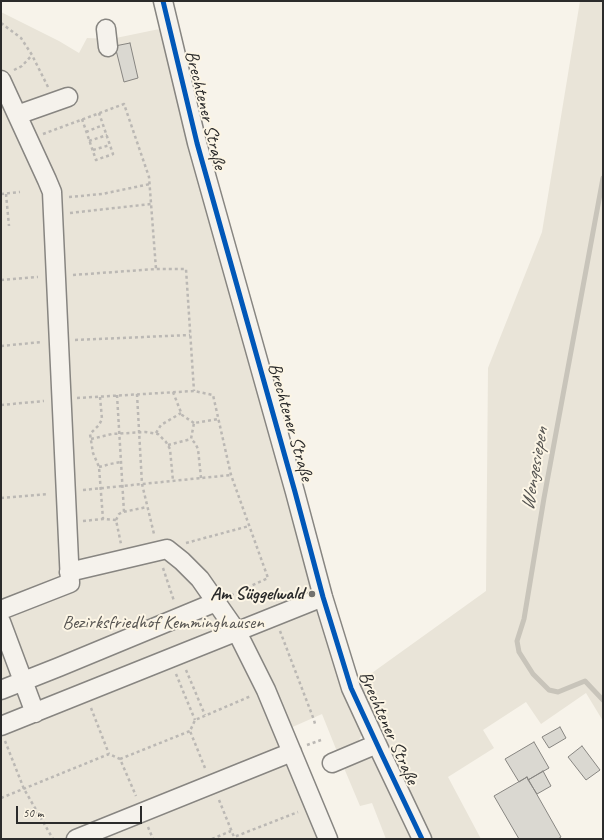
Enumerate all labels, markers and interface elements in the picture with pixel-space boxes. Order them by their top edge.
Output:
street label: Brechtener Straße [179,48,231,172]
street label: Brechtener Straße [262,360,318,484]
water label: Wengesiepen [516,426,554,512]
place label: Am Süggelwald [210,583,304,605]
marker: Am Süggelwald [307,589,317,599]
park label: Bezirksfriedhof Kemminghausen [62,612,264,634]
street label: Brechtener Straße [353,668,423,788]
scale bar [18,798,144,824]
text: 50 m [23,805,43,821]

